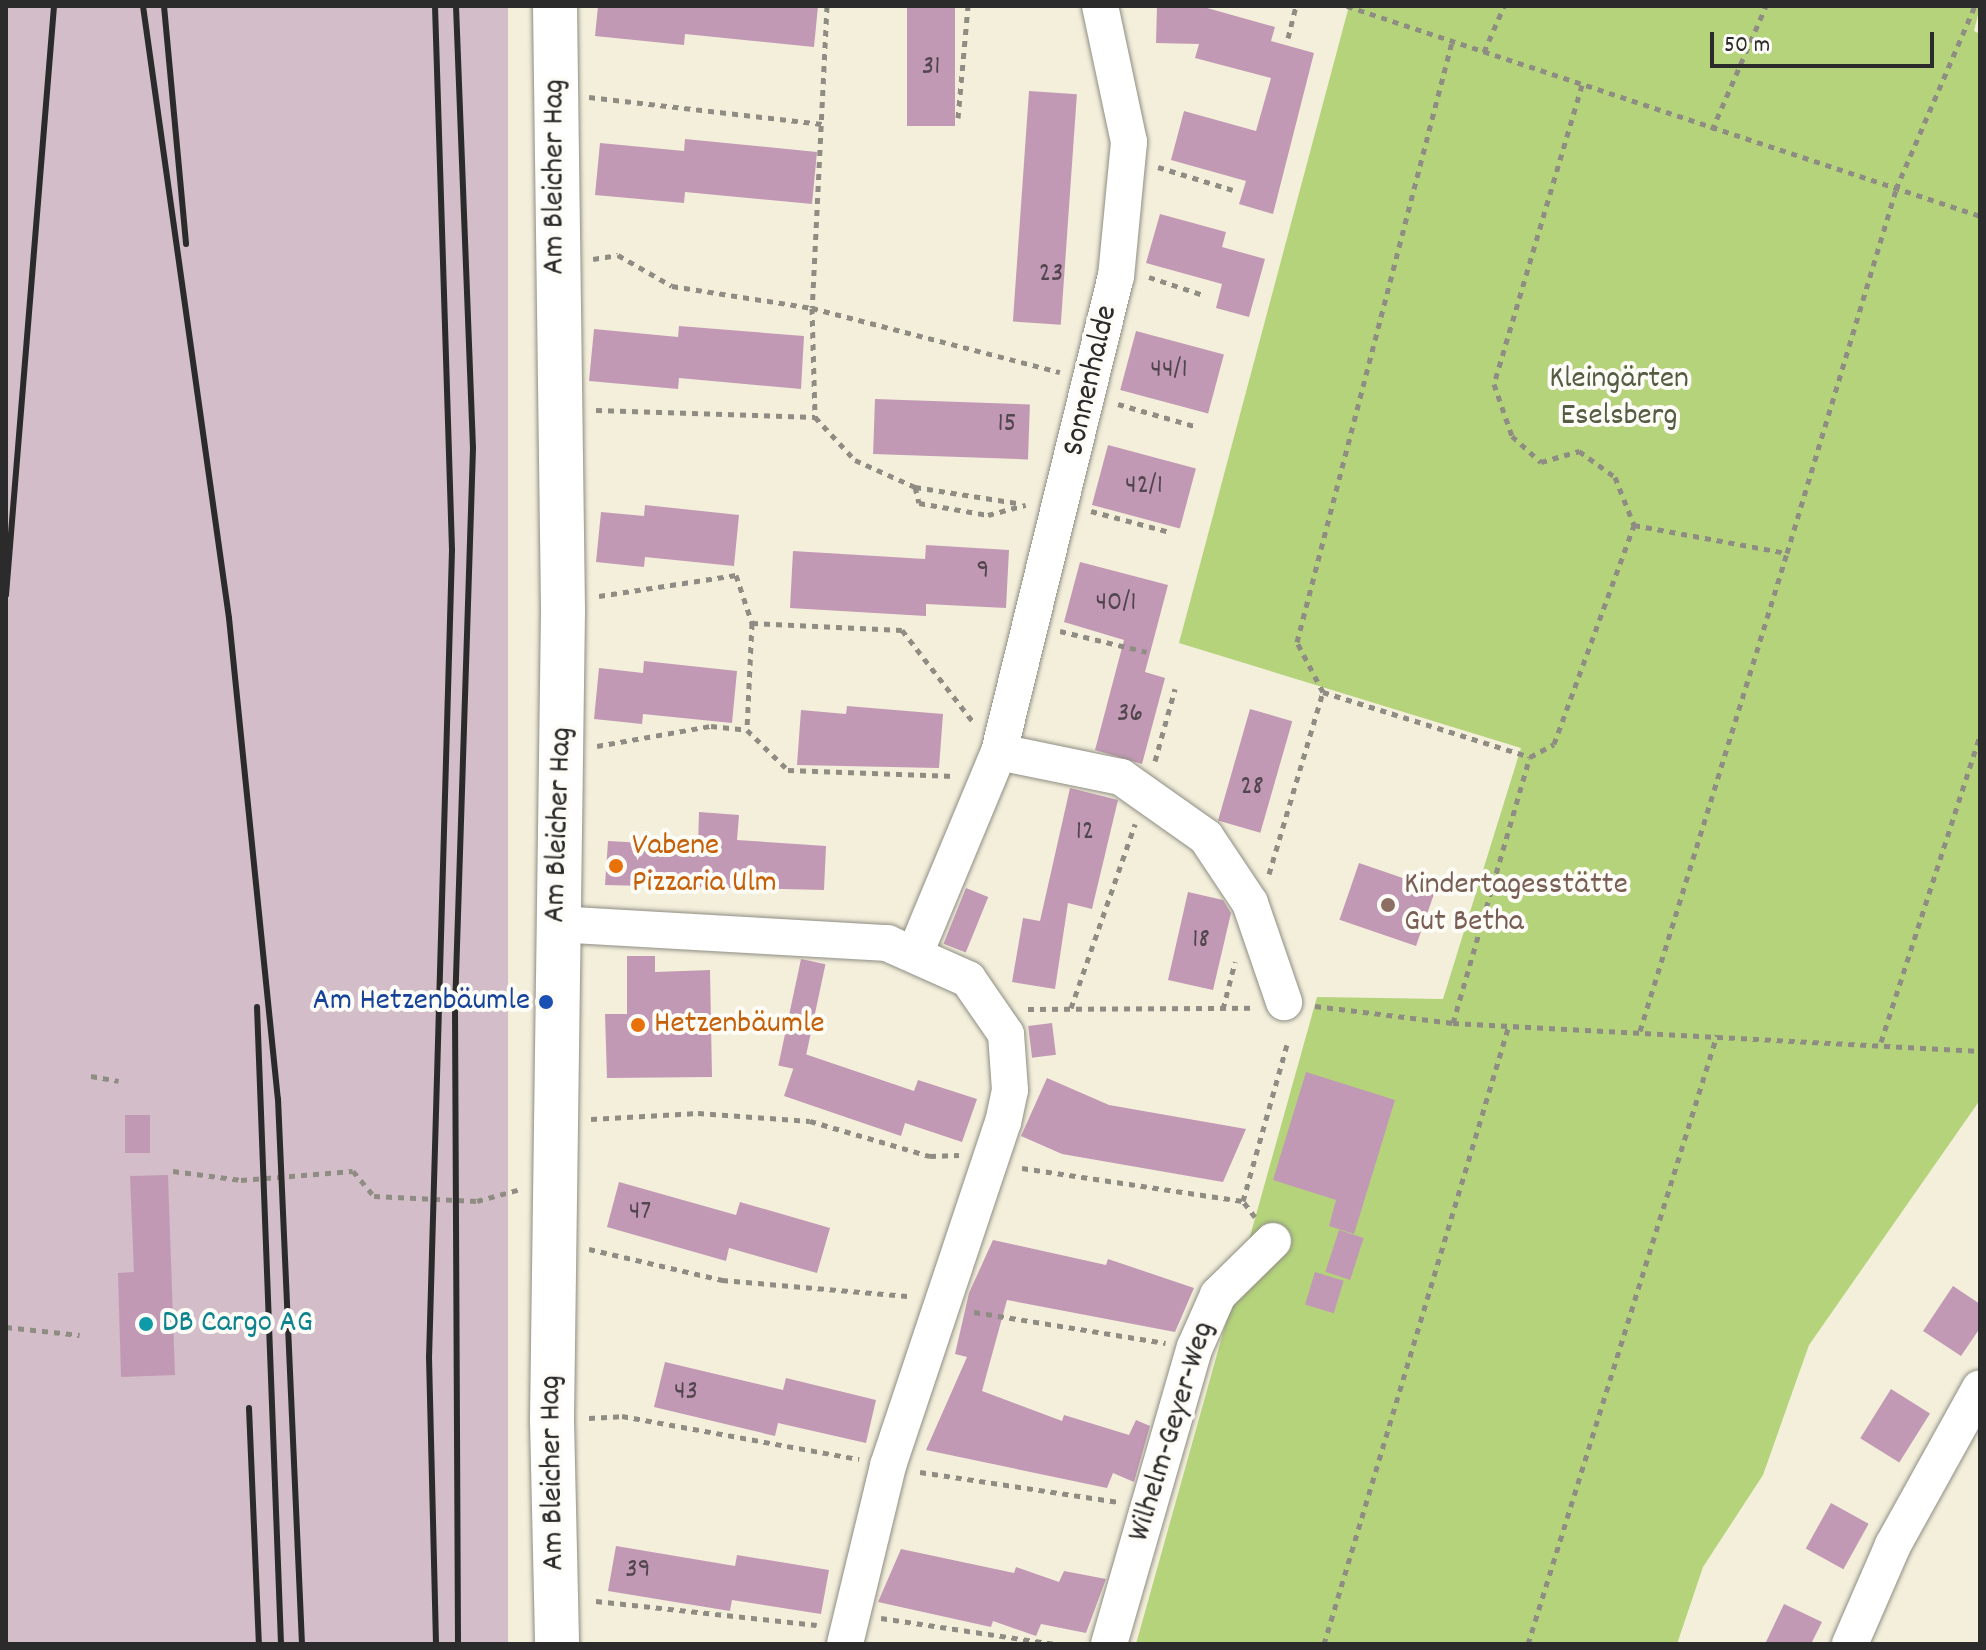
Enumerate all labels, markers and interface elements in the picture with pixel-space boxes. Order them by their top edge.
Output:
scale bar [1714,16,1938,66]
text: 50 m [1724,29,1770,63]
house number: 31 [922,51,940,85]
street label: Am Bleicher Hag [537,79,575,275]
house number: 23 [1039,258,1063,292]
street label: Sonnenhalde [1056,302,1128,460]
house number: 44/1 [1150,354,1188,388]
park label: Kleingärten Eselsberg [1549,362,1689,437]
house number: 15 [997,408,1017,442]
house number: 42/1 [1125,470,1163,504]
house number: 9 [977,555,989,589]
house number: 40/1 [1096,587,1136,621]
house number: 36 [1117,698,1143,732]
street label: Am Bleicher Hag [537,727,583,923]
house number: 28 [1240,771,1264,805]
house number: 12 [1076,816,1094,850]
place label: Vabene Pizzaria Ulm [632,829,777,904]
marker: Vabene Pizzaria Ulm [607,857,625,875]
place label: Kindertagesstätte Gut Betha [1404,868,1628,943]
marker: Kindertagesstätte Gut Betha [1379,896,1397,914]
house number: 18 [1192,924,1210,958]
place label: Am Hetzenbäumle [313,983,530,1021]
marker: Am Hetzenbäumle [537,993,555,1011]
place label: Hetzenbäumle [654,1006,825,1044]
marker: Hetzenbäumle [629,1016,647,1034]
house number: 47 [629,1196,651,1230]
place label: DB Cargo AG [162,1305,313,1343]
marker: DB Cargo AG [137,1315,155,1333]
street label: Wilhelm-Geyer-Weg [1121,1318,1225,1546]
street label: Am Bleicher Hag [533,1375,575,1571]
house number: 43 [674,1376,698,1410]
house number: 39 [625,1554,651,1588]

